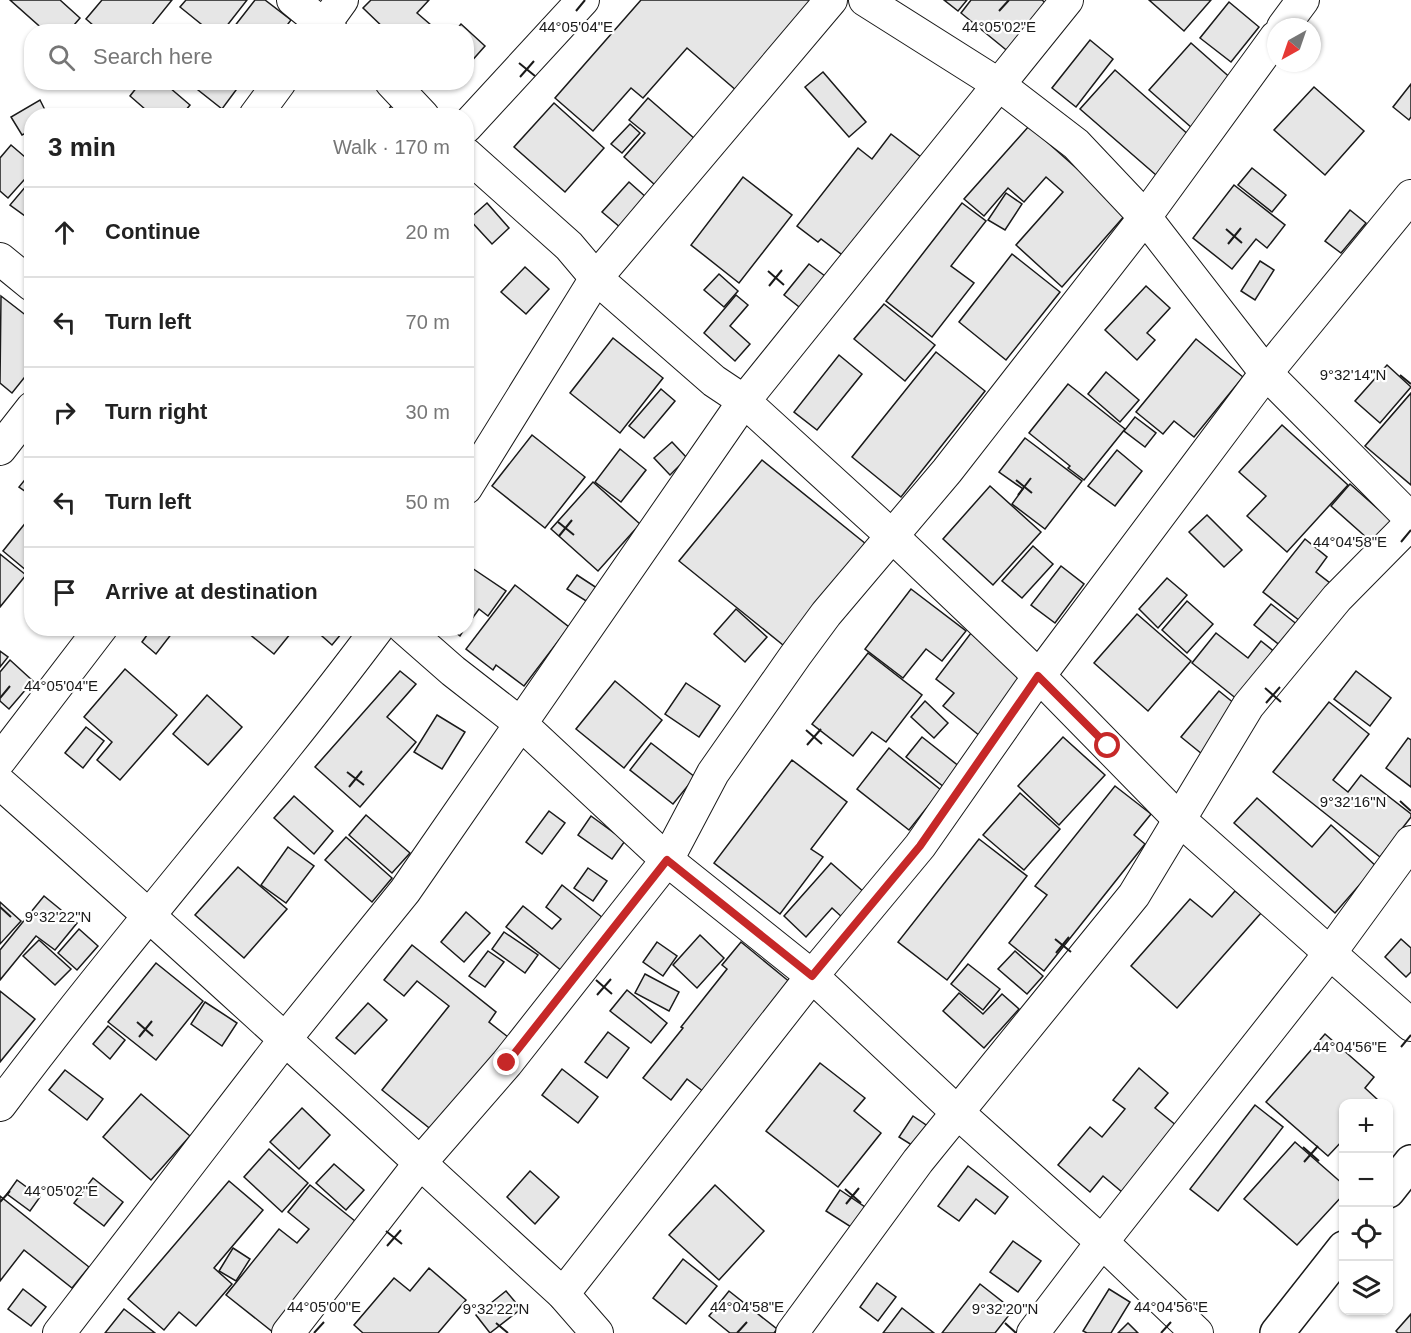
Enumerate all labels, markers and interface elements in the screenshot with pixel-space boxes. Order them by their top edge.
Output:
text: 44°05'04"E [539,18,613,35]
text: 44°05'02"E [962,18,1036,35]
north arrow [1267,18,1321,72]
search box [24,24,474,90]
icon: search [45,41,78,74]
text: Search here [93,44,213,69]
text: 3 min [48,132,116,162]
text: Walk · 170 m [333,136,450,158]
icon: ahead [48,216,81,249]
text: Continue [105,219,200,244]
text: 20 m [406,221,450,243]
icon: left [48,306,81,339]
text: Turn left [105,309,191,334]
text: 70 m [406,311,450,333]
text: 9°32'14"N [1320,366,1386,383]
icon: right [48,396,81,429]
text: Turn right [105,399,207,424]
text: 30 m [406,401,450,423]
icon: left [48,486,81,519]
text: Turn left [105,489,191,514]
text: 50 m [406,491,450,513]
text: 44°04'58"E [1313,533,1387,550]
icon: arrive [48,576,81,609]
text: Arrive at destination [105,579,318,604]
text: 44°05'04"E [24,677,98,694]
route start [1094,732,1120,758]
text: 9°32'16"N [1320,793,1386,810]
text: 9°32'22"N [25,908,91,925]
text: 44°04'56"E [1313,1038,1387,1055]
route end [493,1049,519,1075]
map controls [1339,1099,1393,1315]
button: + [1339,1099,1393,1153]
button: − [1339,1153,1393,1207]
text: 44°05'02"E [24,1182,98,1199]
button: locate [1339,1207,1393,1261]
button: layers [1339,1261,1393,1315]
text: 44°05'00"E [287,1298,361,1315]
text: 44°04'58"E [710,1298,784,1315]
text: 44°04'56"E [1134,1298,1208,1315]
text: 9°32'22"N [463,1300,529,1317]
text: 9°32'20"N [972,1300,1038,1317]

